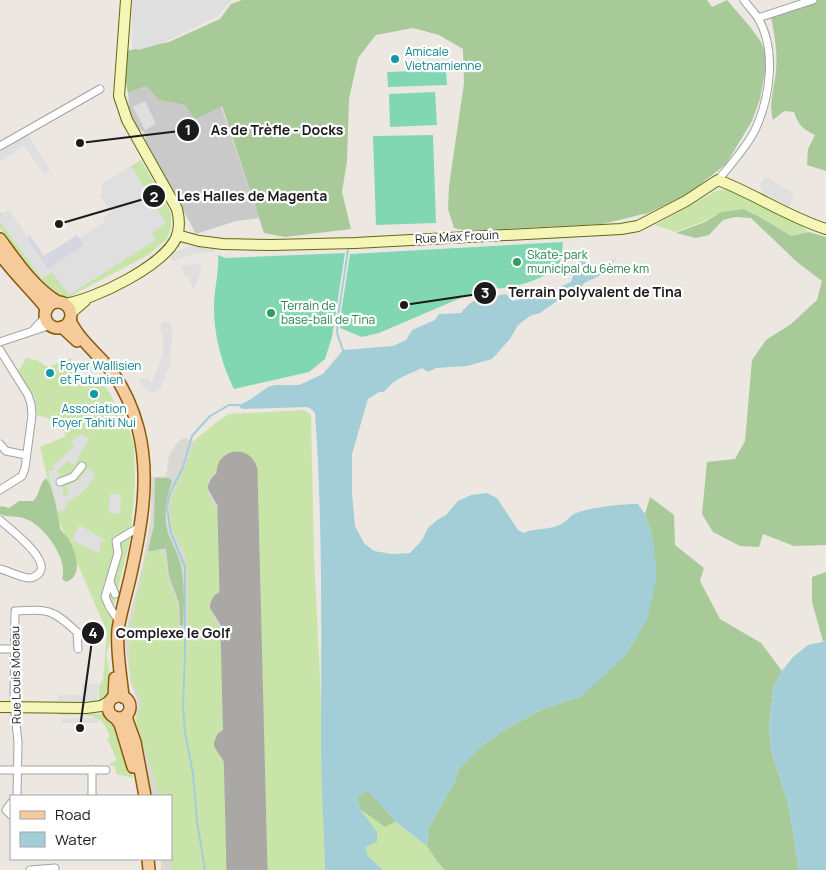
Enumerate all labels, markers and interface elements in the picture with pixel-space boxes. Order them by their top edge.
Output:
place label: Amicale Vietnamienne [405,43,481,74]
marker: Amicale Vietnamienne [389,53,401,65]
callout: As de Trèfle - Docks [176,115,353,144]
text: 1 [185,119,191,140]
text: As de Trèfle - Docks [211,120,344,139]
callout: Les Halles de Magenta [142,182,337,211]
text: 2 [150,186,159,207]
text: Les Halles de Magenta [177,186,327,205]
street label: Rue Max Frouin [415,226,499,247]
place label: Skate-park municipal du 6ème km [527,246,649,277]
marker: Skate-park municipal du 6ème km [511,256,523,268]
callout: Terrain polyvalent de Tina [473,278,691,307]
text: 3 [481,282,489,303]
text: Terrain polyvalent de Tina [508,282,682,301]
place label: Terrain de base-ball de Tina [281,297,375,328]
marker: Terrain de base-ball de Tina [265,307,277,319]
place label: Foyer Wallisien et Futunien [60,357,141,388]
marker: Foyer Wallisien et Futunien [44,367,56,379]
marker: Association Foyer Tahiti Nui [88,388,100,400]
place label: Association Foyer Tahiti Nui [52,400,136,431]
callout: Complexe le Golf [80,619,240,648]
text: 4 [88,622,98,643]
text: Complexe le Golf [116,623,231,642]
street label: Rue Louis Moreau [6,626,25,724]
legend [10,795,172,860]
text: Road [55,804,91,825]
text: Water [55,829,97,850]

